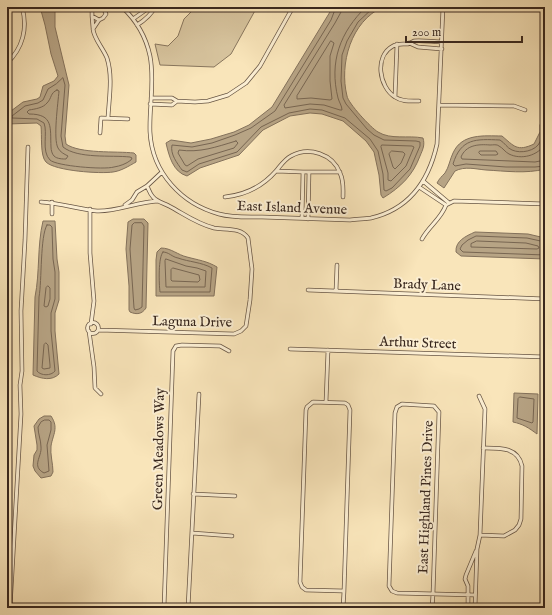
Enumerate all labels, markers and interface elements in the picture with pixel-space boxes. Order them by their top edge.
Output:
scale bar [406,18,522,44]
text: 200 m [412,25,441,40]
street label: East Island Avenue [237,197,348,219]
street label: Brady Lane [393,275,462,295]
street label: Laguna Drive [152,312,233,332]
street label: Arthur Street [378,333,457,353]
street label: Green Meadows Way [149,388,169,510]
street label: East Highland Pines Drive [414,419,438,574]

